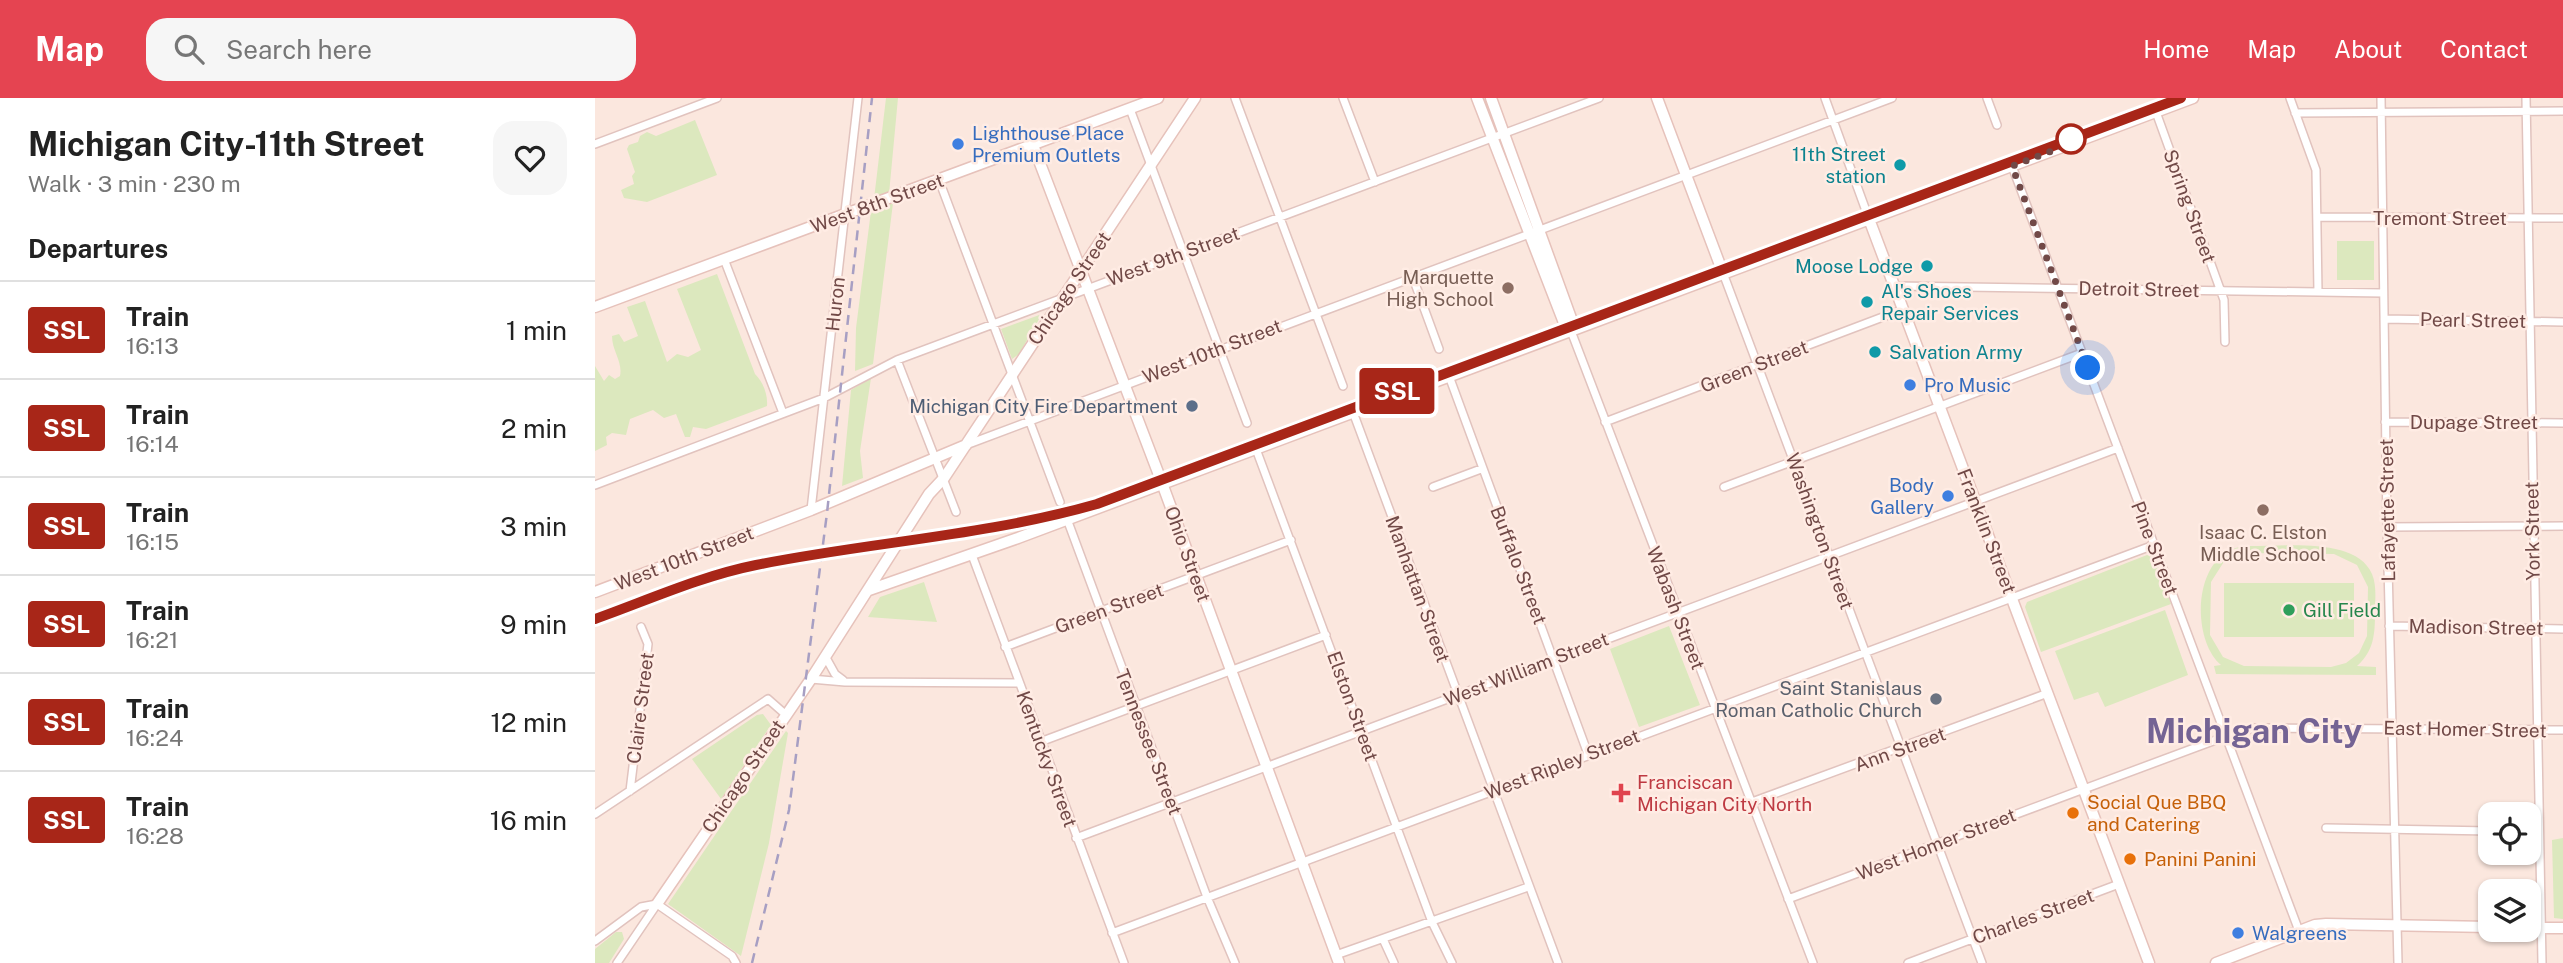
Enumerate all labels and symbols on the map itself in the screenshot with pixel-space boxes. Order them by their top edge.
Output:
place label: Lighthouse Place Premium Outlets [972,122,1124,166]
unlabelled marker [2056,124,2086,154]
marker: Lighthouse Place Premium Outlets [950,136,966,152]
place label: 11th Street station [1792,143,1886,187]
street label: Spring Street [2159,146,2221,266]
marker: 11th Street station [1892,157,1908,173]
street label: West 8th Street [807,169,947,237]
street label: Tremont Street [2373,207,2507,229]
street label: West 9th Street [1104,222,1242,290]
street label: Chicago Street [1023,227,1115,349]
place label: Moose Lodge [1795,255,1913,277]
marker: Moose Lodge [1919,258,1935,274]
place label: Marquette High School [1386,266,1494,310]
street label: Huron [821,276,849,332]
street label: Detroit Street [2078,277,2200,301]
marker: Marquette High School [1500,280,1516,296]
place label: Al's Shoes Repair Services [1881,280,2019,324]
marker: Al's Shoes Repair Services [1859,294,1875,310]
street label: Pearl Street [2420,308,2526,332]
street label: West 10th Street [1139,314,1285,388]
street label: Green Street [1697,335,1811,397]
place label: Salvation Army [1889,341,2023,363]
marker: Salvation Army [1867,344,1883,360]
your location [2070,350,2105,385]
line badge: SSL [1357,368,1437,414]
place label: Pro Music [1924,374,2011,396]
marker: Pro Music [1902,377,1918,393]
place label: Michigan City Fire Department [909,395,1178,417]
marker: Michigan City Fire Department [1184,398,1200,414]
street label: Dupage Street [2410,411,2538,433]
street label: Lafayette Street [2375,438,2399,582]
street label: Washington Street [1781,450,1859,612]
street label: Franklin Street [1953,465,2021,597]
place label: Body Gallery [1870,474,1934,518]
street label: York Street [2520,481,2544,581]
marker: Body Gallery [1940,488,1956,504]
street label: Pine Street [2127,498,2183,598]
marker: Isaac C. Elston Middle School [2255,502,2271,518]
street label: Ohio Street [1161,503,1215,605]
street label: Buffalo Street [1486,503,1552,627]
street label: Manhattan Street [1381,513,1455,665]
street label: West 10th Street [611,521,757,595]
place label: Isaac C. Elston Middle School [2199,521,2327,565]
street label: Wabash Street [1642,543,1710,673]
street label: Green Street [1052,578,1166,638]
place label: Gill Field [2303,599,2381,621]
marker: Gill Field [2281,602,2297,618]
street label: Madison Street [2408,615,2544,639]
street label: West William Street [1440,627,1612,711]
street label: Elston Street [1323,648,1383,764]
street label: Claire Street [622,651,658,765]
street label: Tennessee Street [1111,666,1187,818]
place label: Saint Stanislaus Roman Catholic Church [1715,677,1922,721]
street label: Kentucky Street [1012,688,1082,830]
marker: Saint Stanislaus Roman Catholic Church [1928,691,1944,707]
district label: Michigan City [2146,712,2362,750]
street label: Chicago Street [697,715,789,837]
street label: East Homer Street [2383,717,2547,741]
street label: Ann Street [1851,722,1949,776]
street label: West Ripley Street [1481,724,1643,804]
place label: Franciscan Michigan City North [1637,771,1812,815]
marker: Franciscan Michigan City North [1611,783,1631,803]
place label: Social Que BBQ and Catering [2087,791,2227,835]
street label: West Homer Street [1853,803,2019,885]
marker: Social Que BBQ and Catering [2065,805,2081,821]
place label: Panini Panini [2144,848,2256,870]
marker: Panini Panini [2122,851,2138,867]
street label: Charles Street [1969,884,2097,948]
place label: Walgreens [2252,922,2347,944]
marker: Walgreens [2230,925,2246,941]

